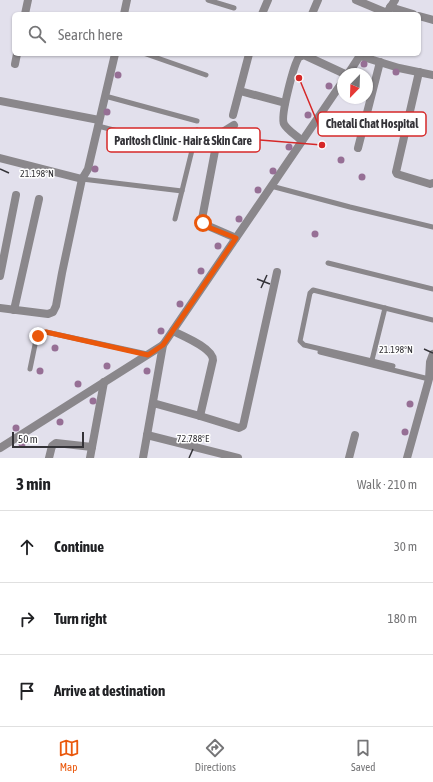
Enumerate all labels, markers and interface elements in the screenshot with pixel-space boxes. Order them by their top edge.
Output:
search box [12,12,421,56]
icon: search [26,23,48,45]
text: Search here [58,26,123,43]
north arrow [337,68,373,104]
callout: Chetali Chat Hospital [318,112,426,136]
text: Chetali Chat Hospital [326,117,419,131]
callout: Paritosh Clinic - Hair & Skin Care [107,128,260,152]
text: Paritosh Clinic - Hair & Skin Care [114,134,252,148]
text: 21.198°N [20,168,54,179]
route start [194,214,212,232]
route end [29,327,47,345]
text: 21.198°N [379,344,413,355]
scale bar [12,430,84,449]
text: 50 m [18,433,38,445]
text: 72.788°E [177,433,210,444]
text: 3 min [16,474,51,494]
text: Walk · 210 m [357,477,417,492]
icon: ahead [16,536,38,558]
text: Continue [54,538,104,555]
text: 30 m [394,539,417,554]
icon: right [16,608,38,630]
text: Turn right [54,610,107,627]
text: 180 m [388,611,417,626]
icon: arrive [16,680,38,702]
text: Arrive at destination [54,682,165,699]
tab: Map [58,737,80,773]
tab: Directions [195,737,236,773]
tab: Saved [351,737,375,773]

